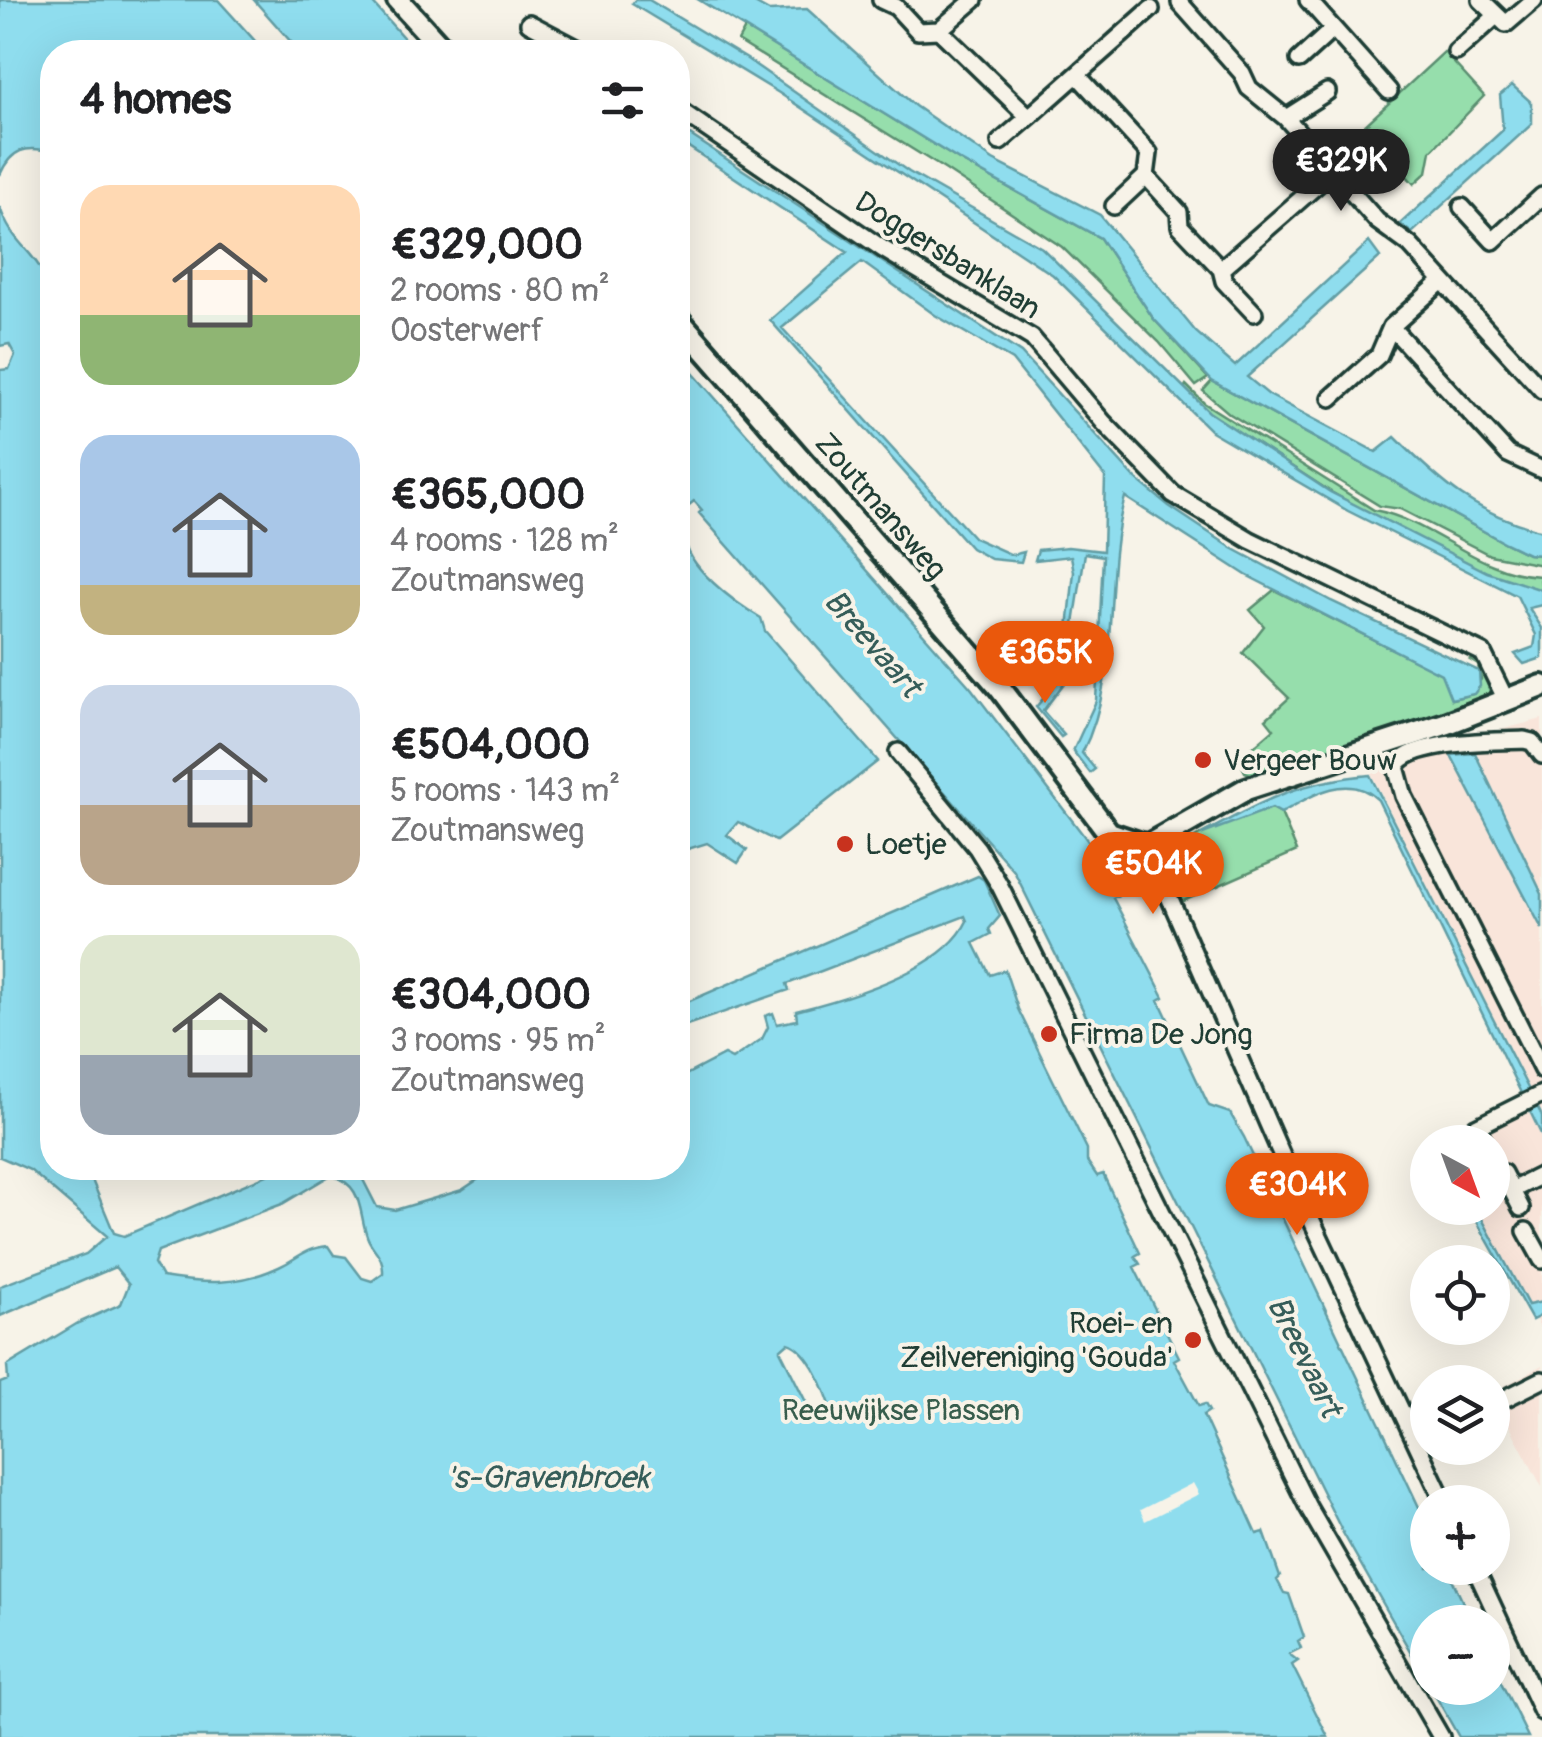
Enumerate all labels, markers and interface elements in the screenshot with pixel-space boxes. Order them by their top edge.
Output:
icon: filters [595,73,650,128]
text: 4 homes [80,74,231,126]
pin: €329K [1271,129,1411,214]
text: €329K [1295,141,1387,181]
street label: Doggersbanklaan [848,183,1048,327]
text: €329,000 [390,219,583,271]
icon: home [160,225,280,345]
text: 2 rooms · 80 m² [390,271,610,311]
text: Oosterwerf [390,311,544,351]
street label: Zoutmansweg [807,425,954,587]
text: €365,000 [390,469,585,521]
icon: home [160,475,280,595]
text: 4 rooms · 128 m² [390,521,619,561]
text: Zoutmansweg [390,561,584,601]
water label: Breevaart [815,582,932,708]
pin: €365K [975,621,1115,706]
text: €365K [998,633,1092,673]
text: €504,000 [390,719,590,771]
icon: home [160,725,280,845]
place label: Vergeer Bouw [1223,742,1397,779]
marker: Vergeer Bouw [1192,749,1214,771]
text: 5 rooms · 143 m² [390,771,620,811]
text: Zoutmansweg [390,811,584,851]
place label: Loetje [865,826,947,863]
pin: €504K [1083,832,1223,917]
marker: Loetje [834,833,856,855]
text: €504K [1104,844,1202,884]
text: €304,000 [390,969,591,1021]
icon: home [160,975,280,1095]
place label: Firma De Jong [1069,1016,1253,1053]
text: 3 rooms · 95 m² [390,1021,606,1061]
marker: Firma De Jong [1038,1023,1060,1045]
text: Zoutmansweg [390,1061,584,1101]
north arrow [1410,1125,1510,1225]
map controls [1410,1125,1510,1705]
pin: €304K [1227,1153,1367,1238]
text: €304K [1248,1165,1346,1205]
button: locate [1410,1245,1510,1345]
water label: Breevaart [1258,1290,1352,1426]
place label: Roei- en Zeilvereniging 'Gouda' [900,1305,1173,1376]
marker: Roei- en Zeilvereniging 'Gouda' [1182,1329,1204,1351]
button: layers [1410,1365,1510,1465]
park label: Reeuwijkse Plassen [782,1392,1020,1429]
water label: 's-Gravenbroek [447,1458,652,1498]
button: + [1410,1485,1510,1585]
button: − [1410,1605,1510,1705]

